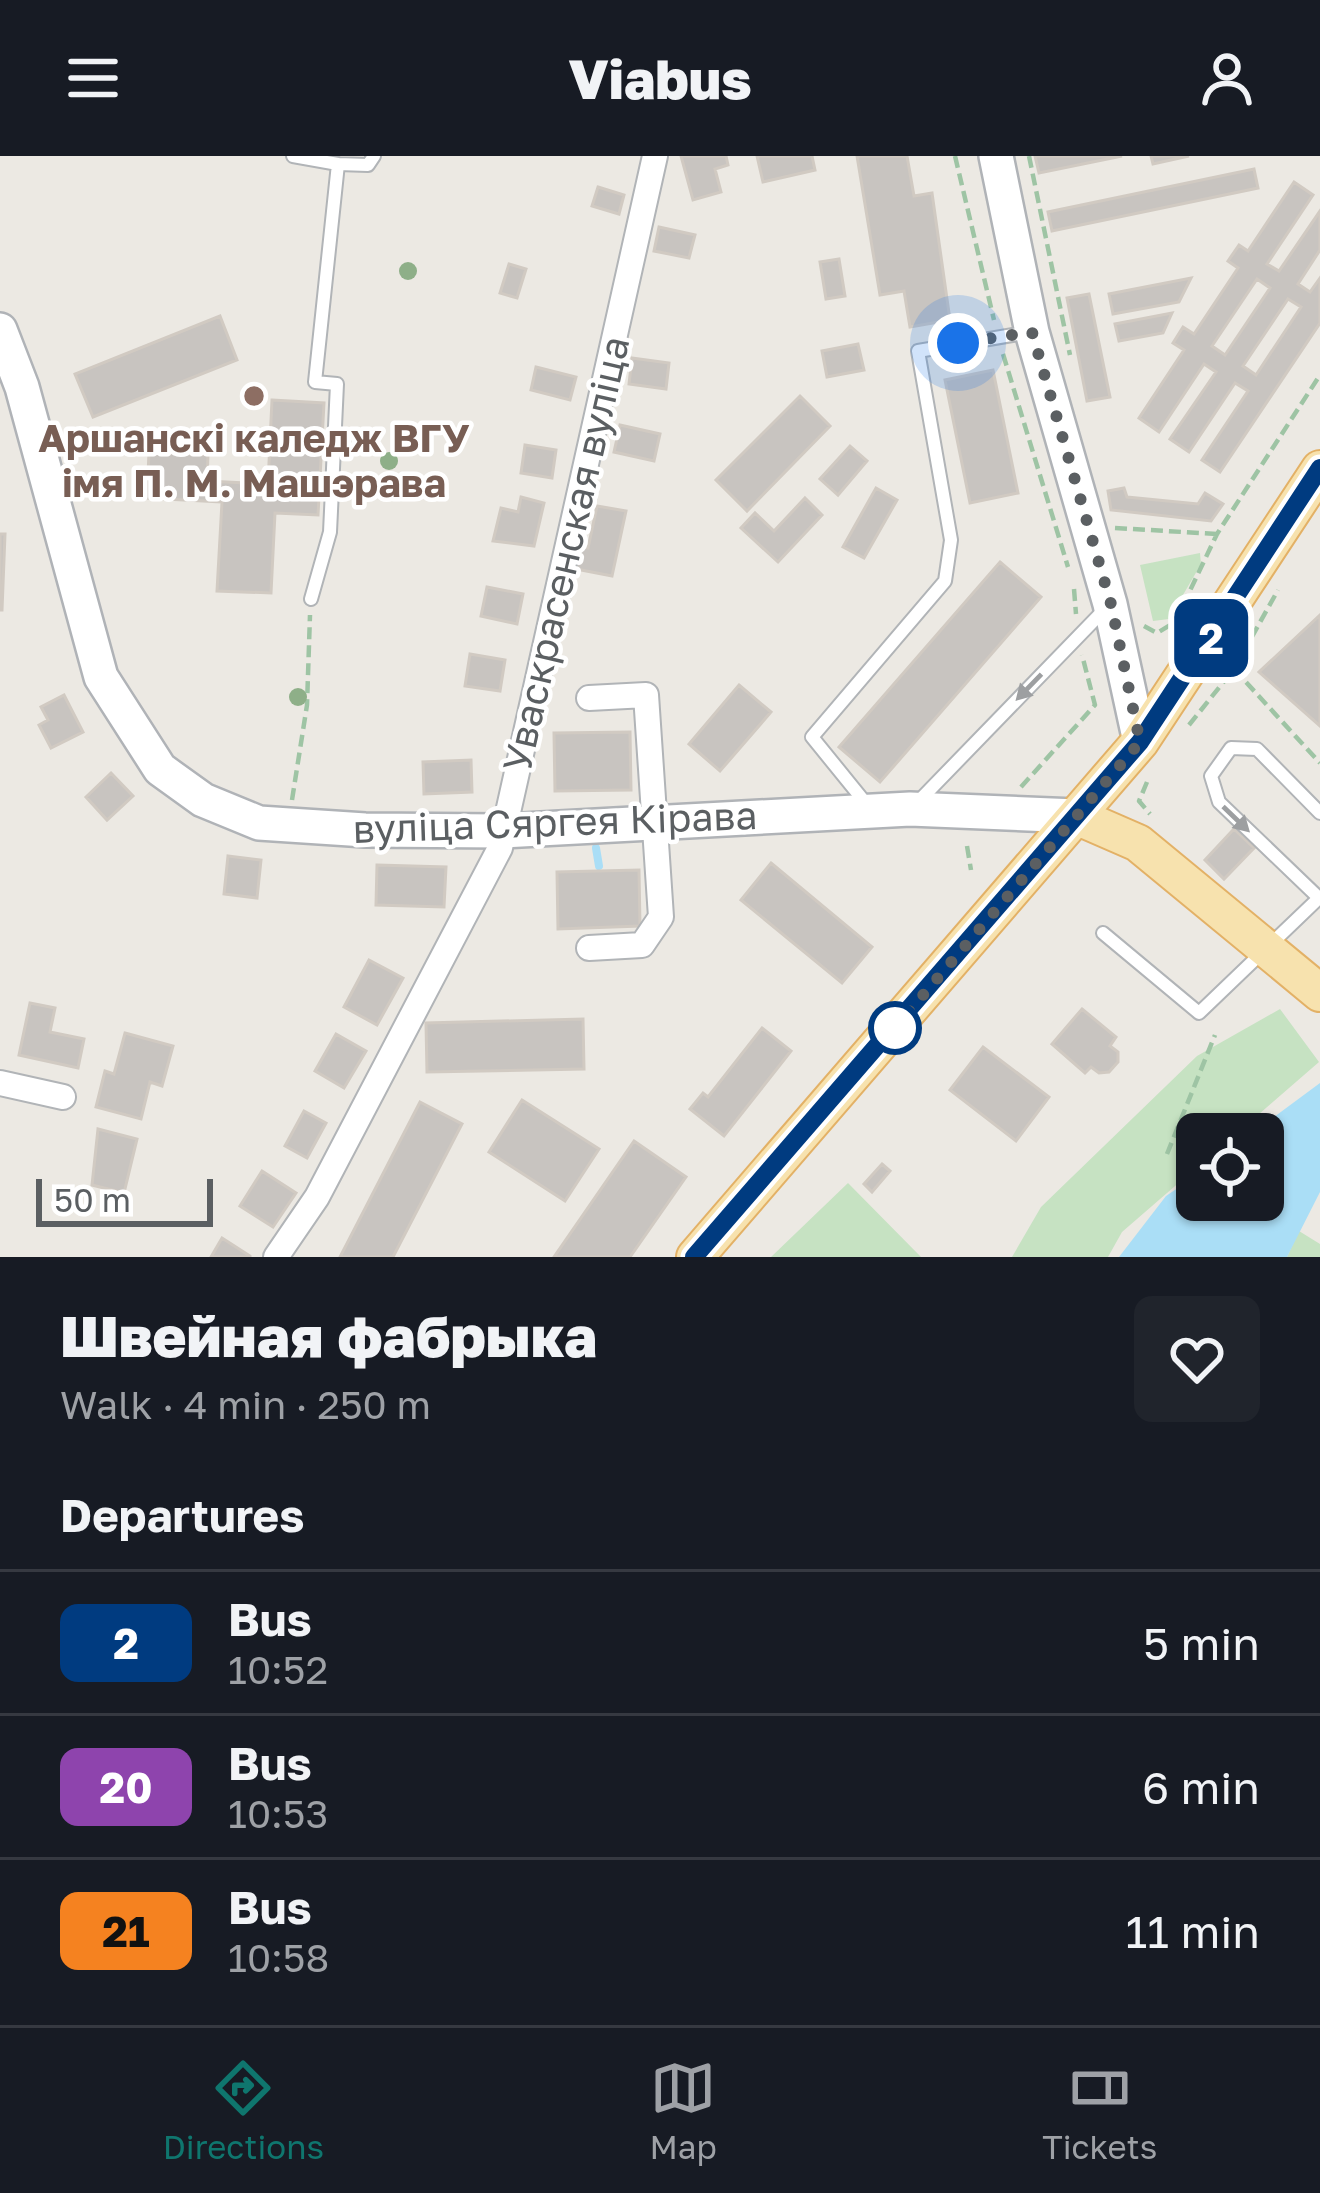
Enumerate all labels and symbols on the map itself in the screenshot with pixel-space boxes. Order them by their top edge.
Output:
your location [928,313,988,373]
street label: Уваскрасенская вуліца [493,332,639,776]
marker: Аршанскі каледж ВГУ імя П. М. Машэрава [241,383,267,409]
place label: Аршанскі каледж ВГУ імя П. М. Машэрава [38,414,470,506]
line badge: 2 [1172,599,1250,677]
one-way arrow [1015,672,1043,701]
street label: вуліца Сяргея Кірава [352,791,758,852]
one-way arrow [1222,804,1251,832]
unlabelled marker [870,1003,920,1053]
scale bar [36,1173,213,1226]

